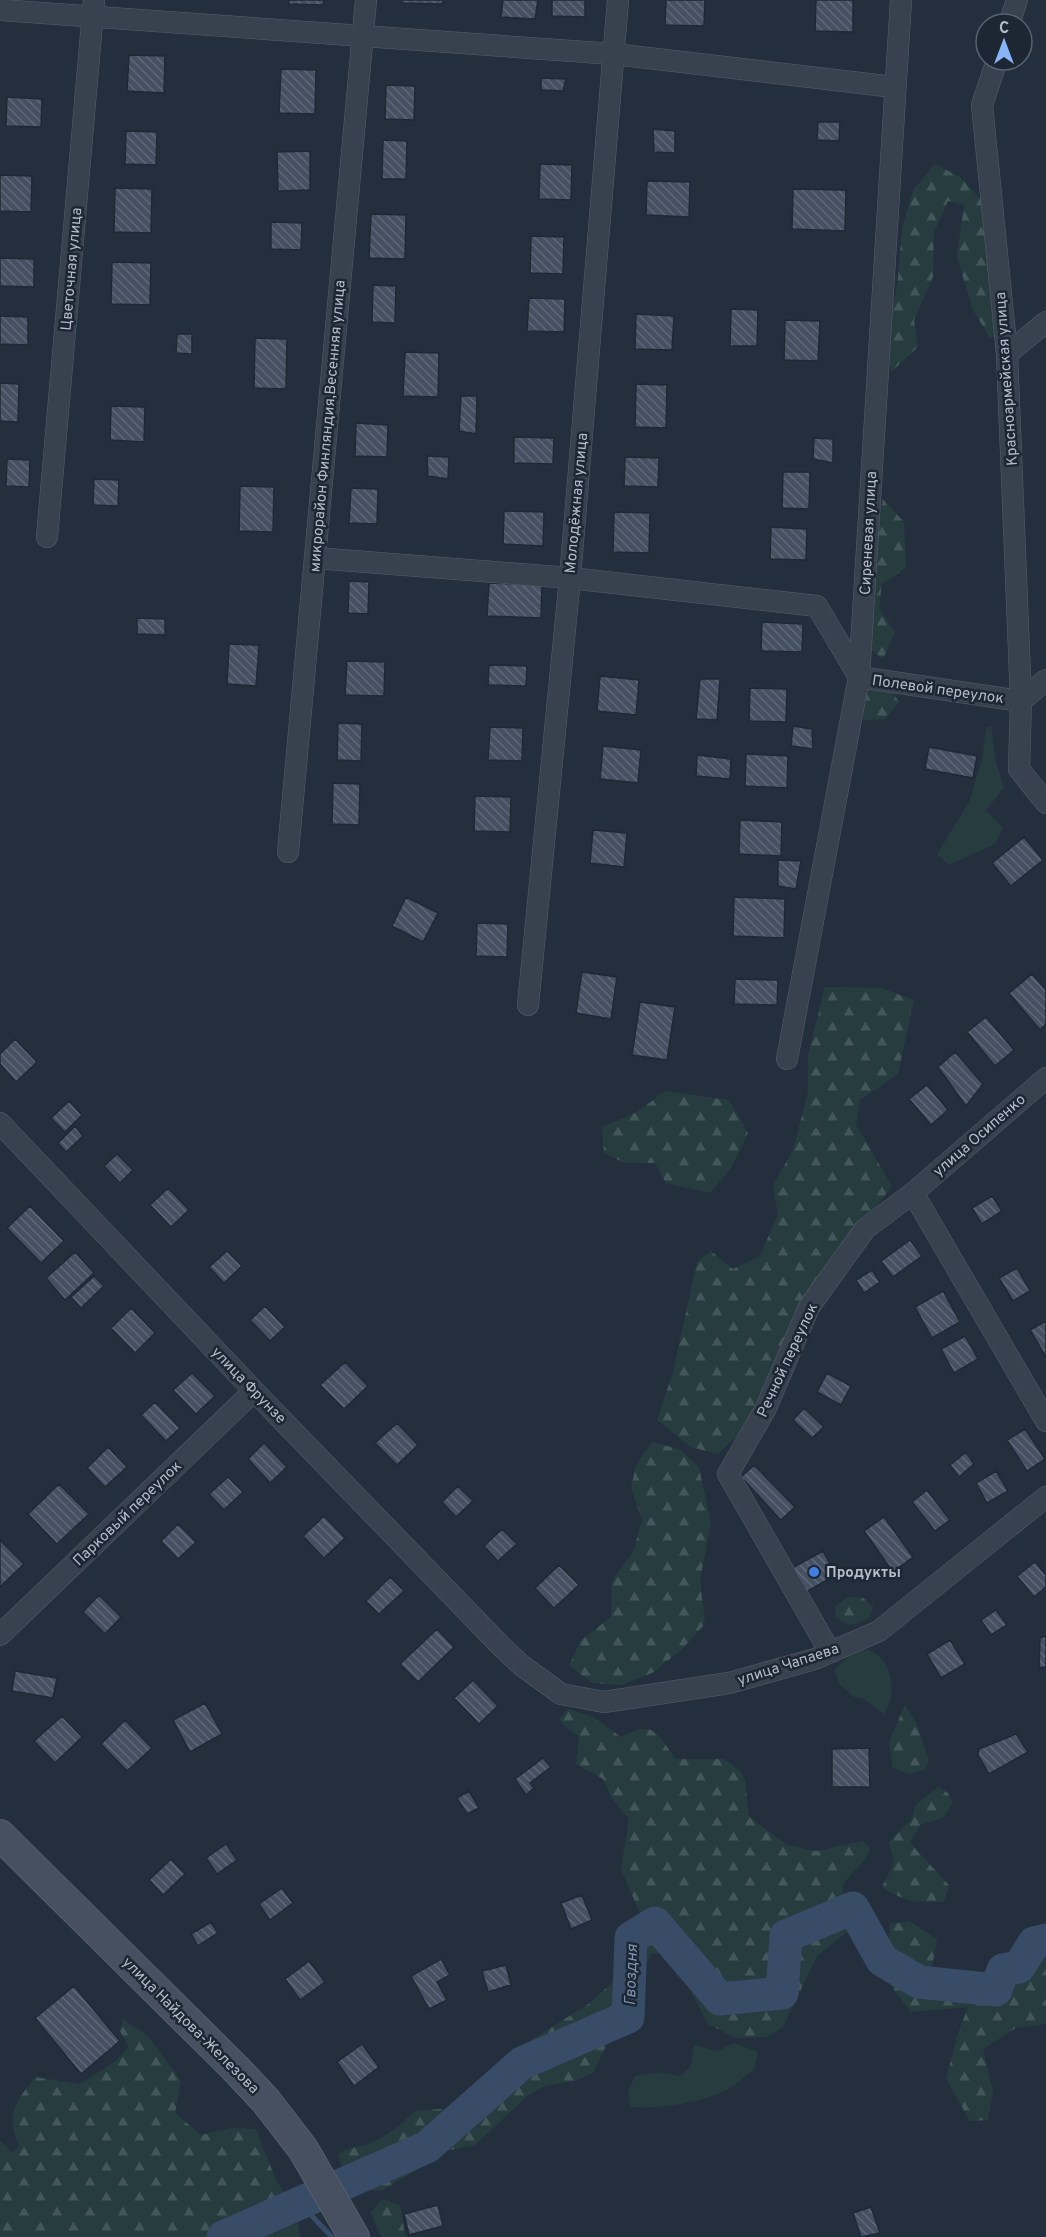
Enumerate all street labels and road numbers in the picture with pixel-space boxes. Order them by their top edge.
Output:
street label: Цветочная улица [58,207,87,332]
street label: микрорайон Финляндия,Весенняя улица [306,279,351,573]
street label: Красноармейская улица [992,291,1023,467]
street label: Молодёжная улица [562,432,593,574]
street label: Сиреневая улица [857,471,882,595]
street label: Полевой переулок [871,672,1005,709]
street label: улица Осипенко [930,1091,1030,1182]
street label: Речной переулок [754,1301,823,1421]
street label: улица Фрунзе [206,1344,289,1429]
street label: Парковый переулок [70,1457,186,1571]
street label: улица Чапаева [735,1640,842,1691]
street label: улица Найдова-Железова [117,1954,262,2099]

